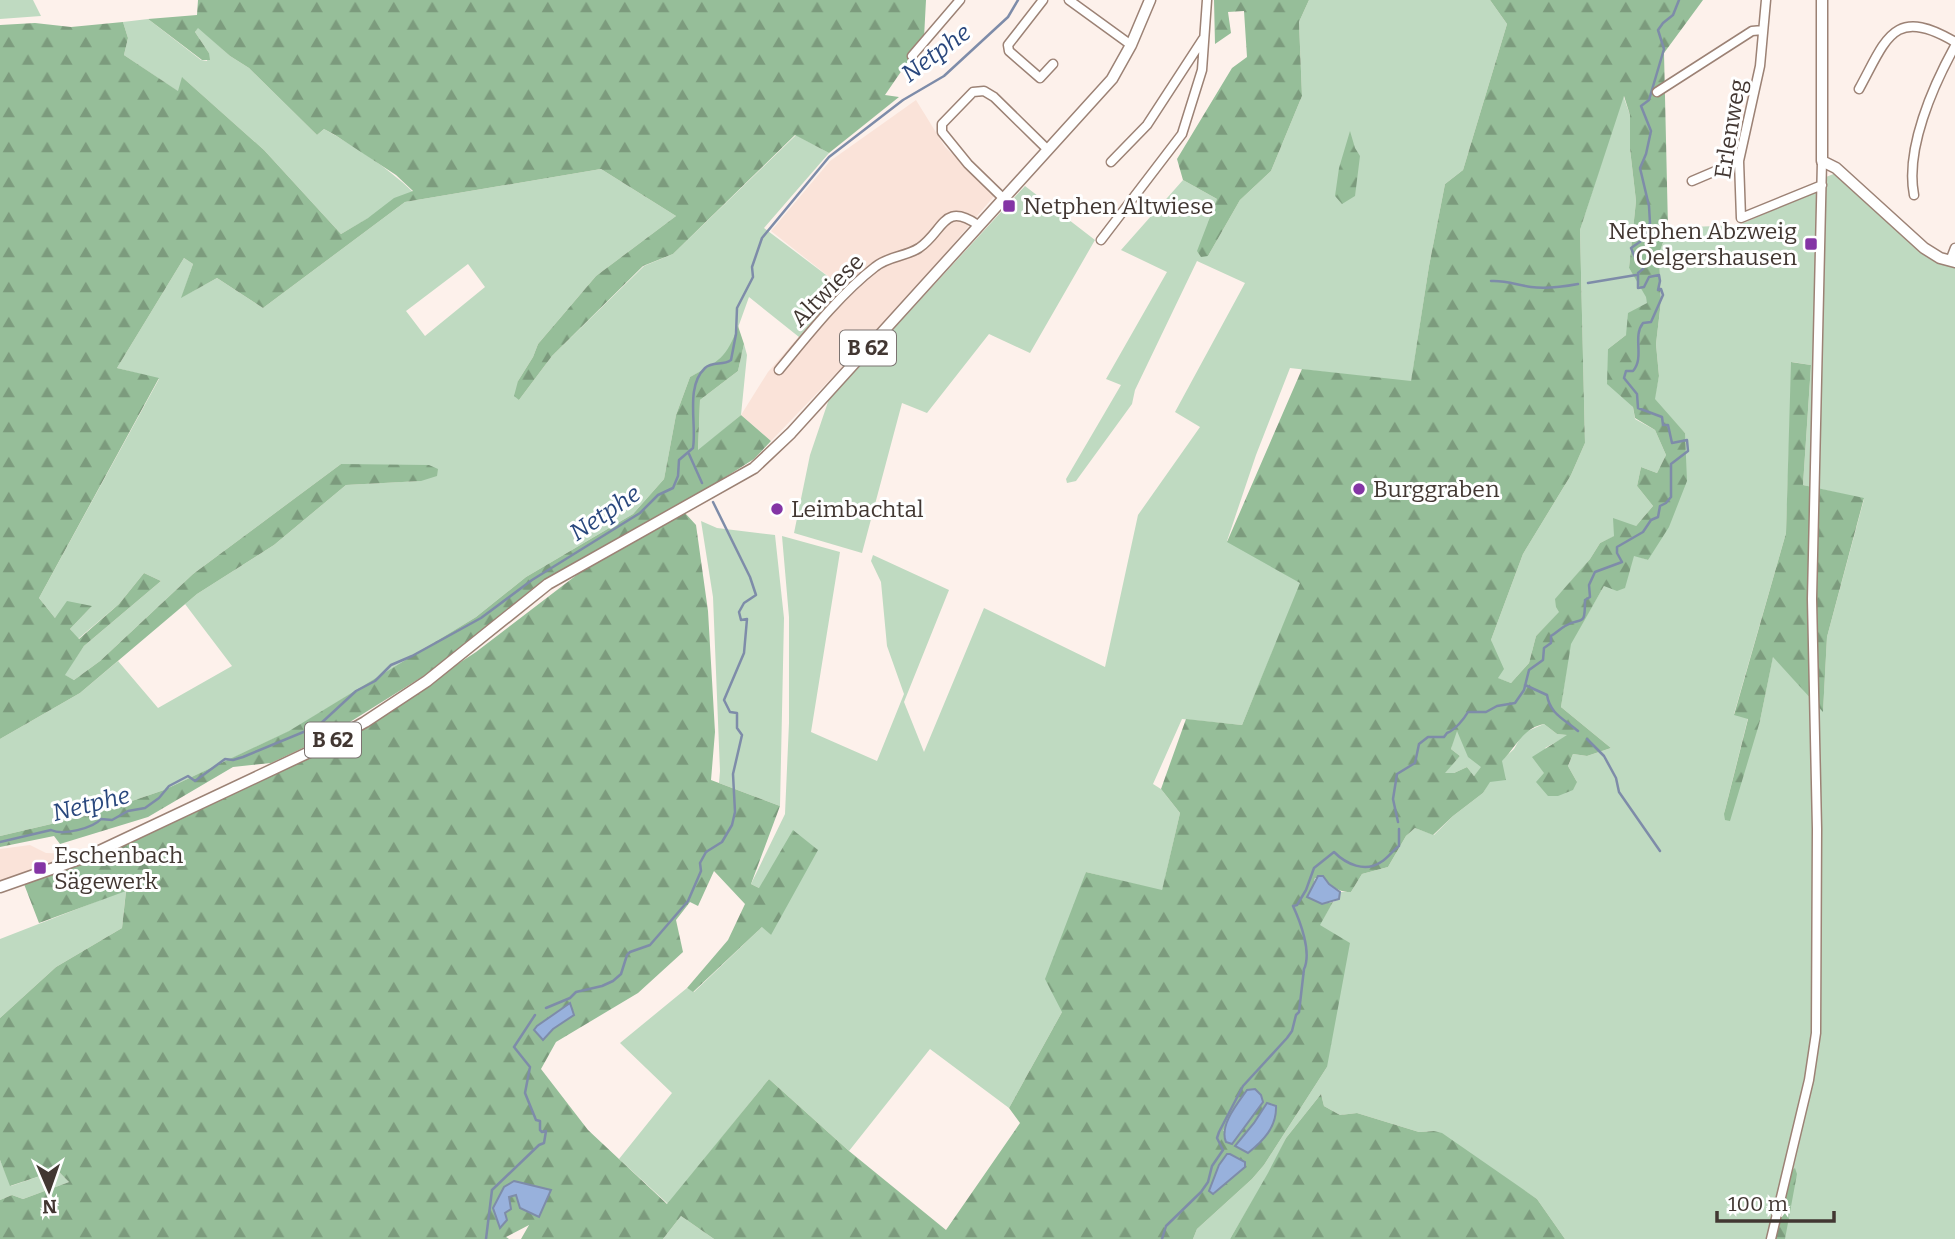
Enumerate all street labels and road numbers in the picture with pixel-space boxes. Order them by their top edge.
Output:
street label: Erlenweg [1708,77,1752,181]
street label: Altwiese [785,248,869,332]
road number: B 62 [840,330,896,366]
road number: B 62 [305,722,361,758]

